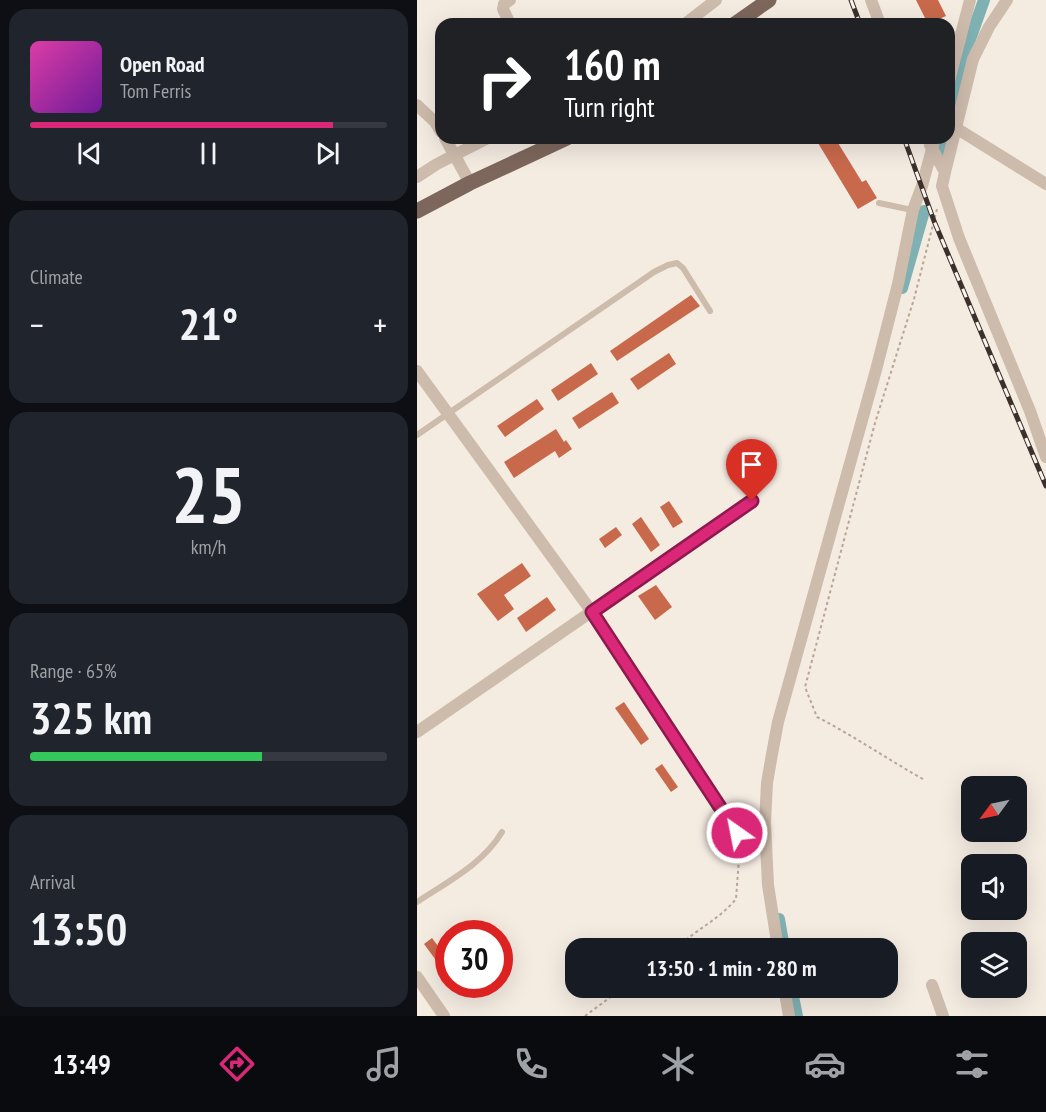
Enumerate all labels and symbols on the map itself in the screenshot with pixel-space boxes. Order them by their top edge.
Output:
pin [726,439,777,501]
north arrow [961,776,1027,842]
position arrow [705,801,769,865]
speed limit sign: 30 [435,920,513,998]

